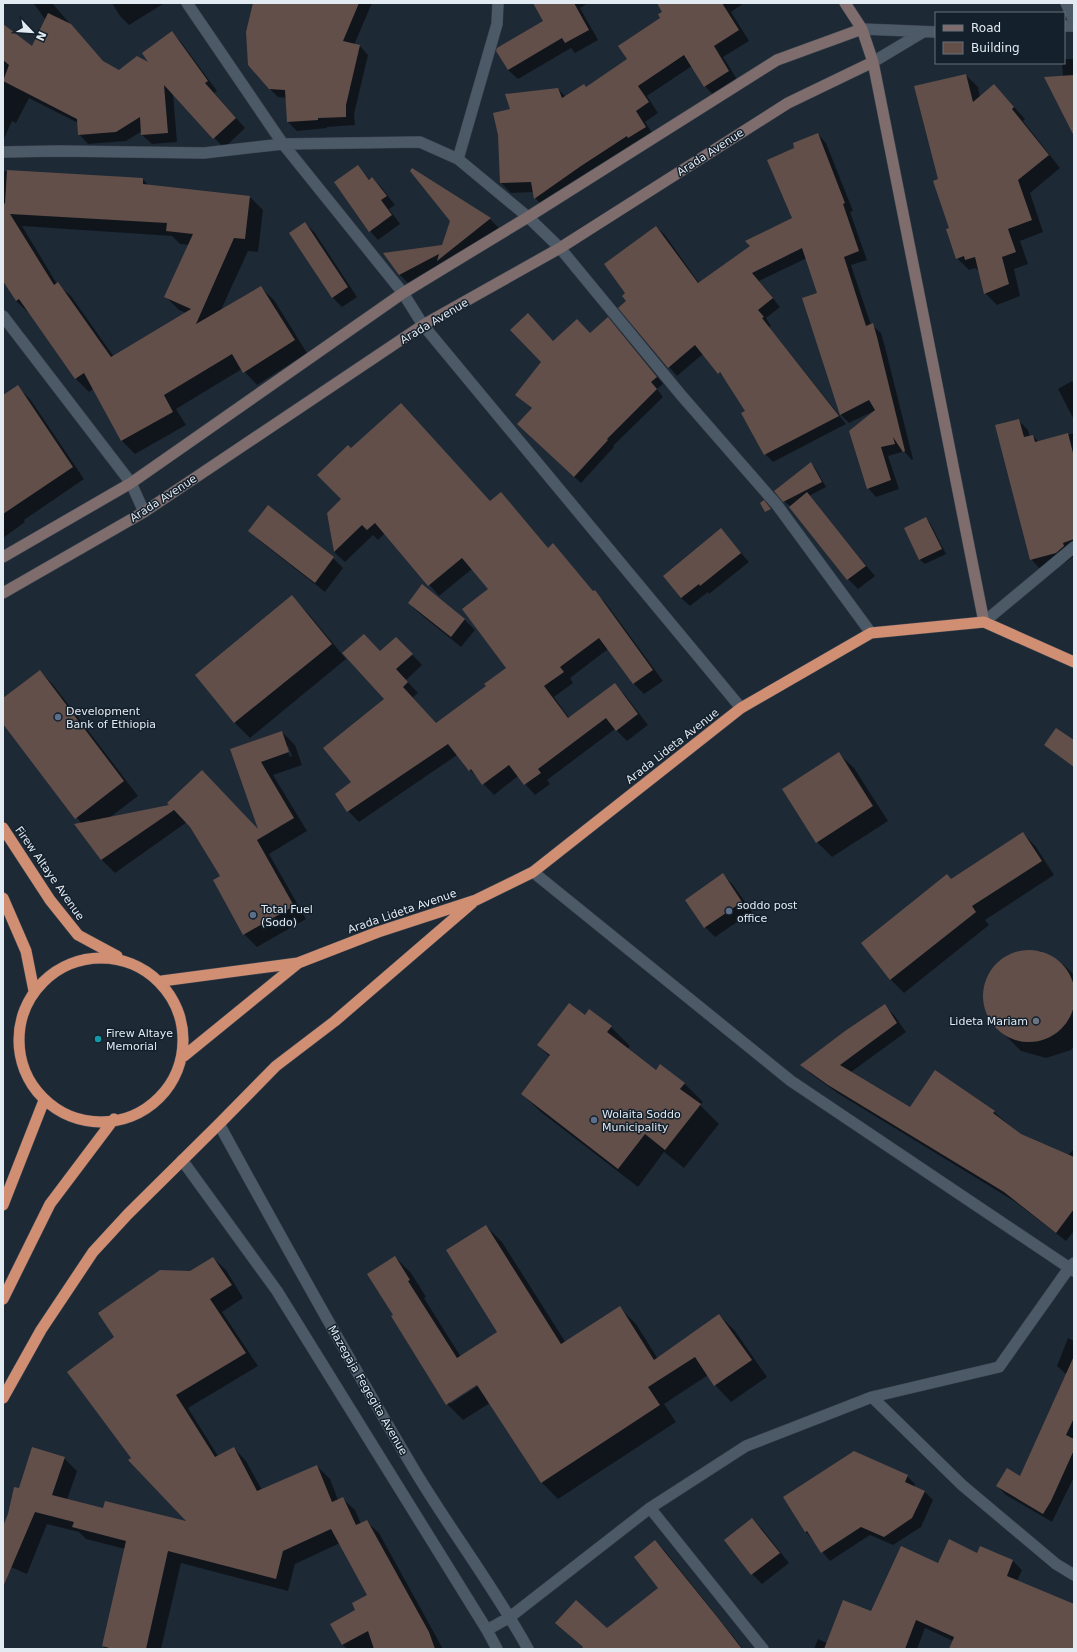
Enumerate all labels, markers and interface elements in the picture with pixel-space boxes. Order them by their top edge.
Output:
north arrow [12,12,52,52]
legend [935,12,1065,64]
text: Road [971,21,1001,35]
text: N [33,29,48,43]
text: Building [971,41,1020,55]
street label: Arada Avenue [674,126,746,179]
street label: Arada Avenue [398,296,471,347]
street label: Arada Avenue [127,472,199,525]
place label: Development Bank of Ethiopia [66,705,156,731]
street label: Arada Lideta Avenue [623,706,722,787]
marker: Development Bank of Ethiopia [53,712,63,722]
street label: Firew Altaye Avenue [12,824,87,923]
street label: Arada Lideta Avenue [346,887,459,936]
place label: soddo post office [737,899,798,925]
place label: Total Fuel (Sodo) [260,903,313,929]
marker: soddo post office [724,906,734,916]
marker: Total Fuel (Sodo) [248,910,258,920]
place label: Lideta Mariam [949,1015,1028,1028]
marker: Lideta Mariam [1031,1016,1041,1026]
place label: Firew Altaye Memorial [106,1027,173,1053]
marker: Firew Altaye Memorial [93,1034,103,1044]
place label: Wolaita Soddo Municipality [602,1108,681,1134]
marker: Wolaita Soddo Municipality [589,1115,599,1125]
street label: Mazegaja Fegegita Avenue [325,1323,410,1458]

